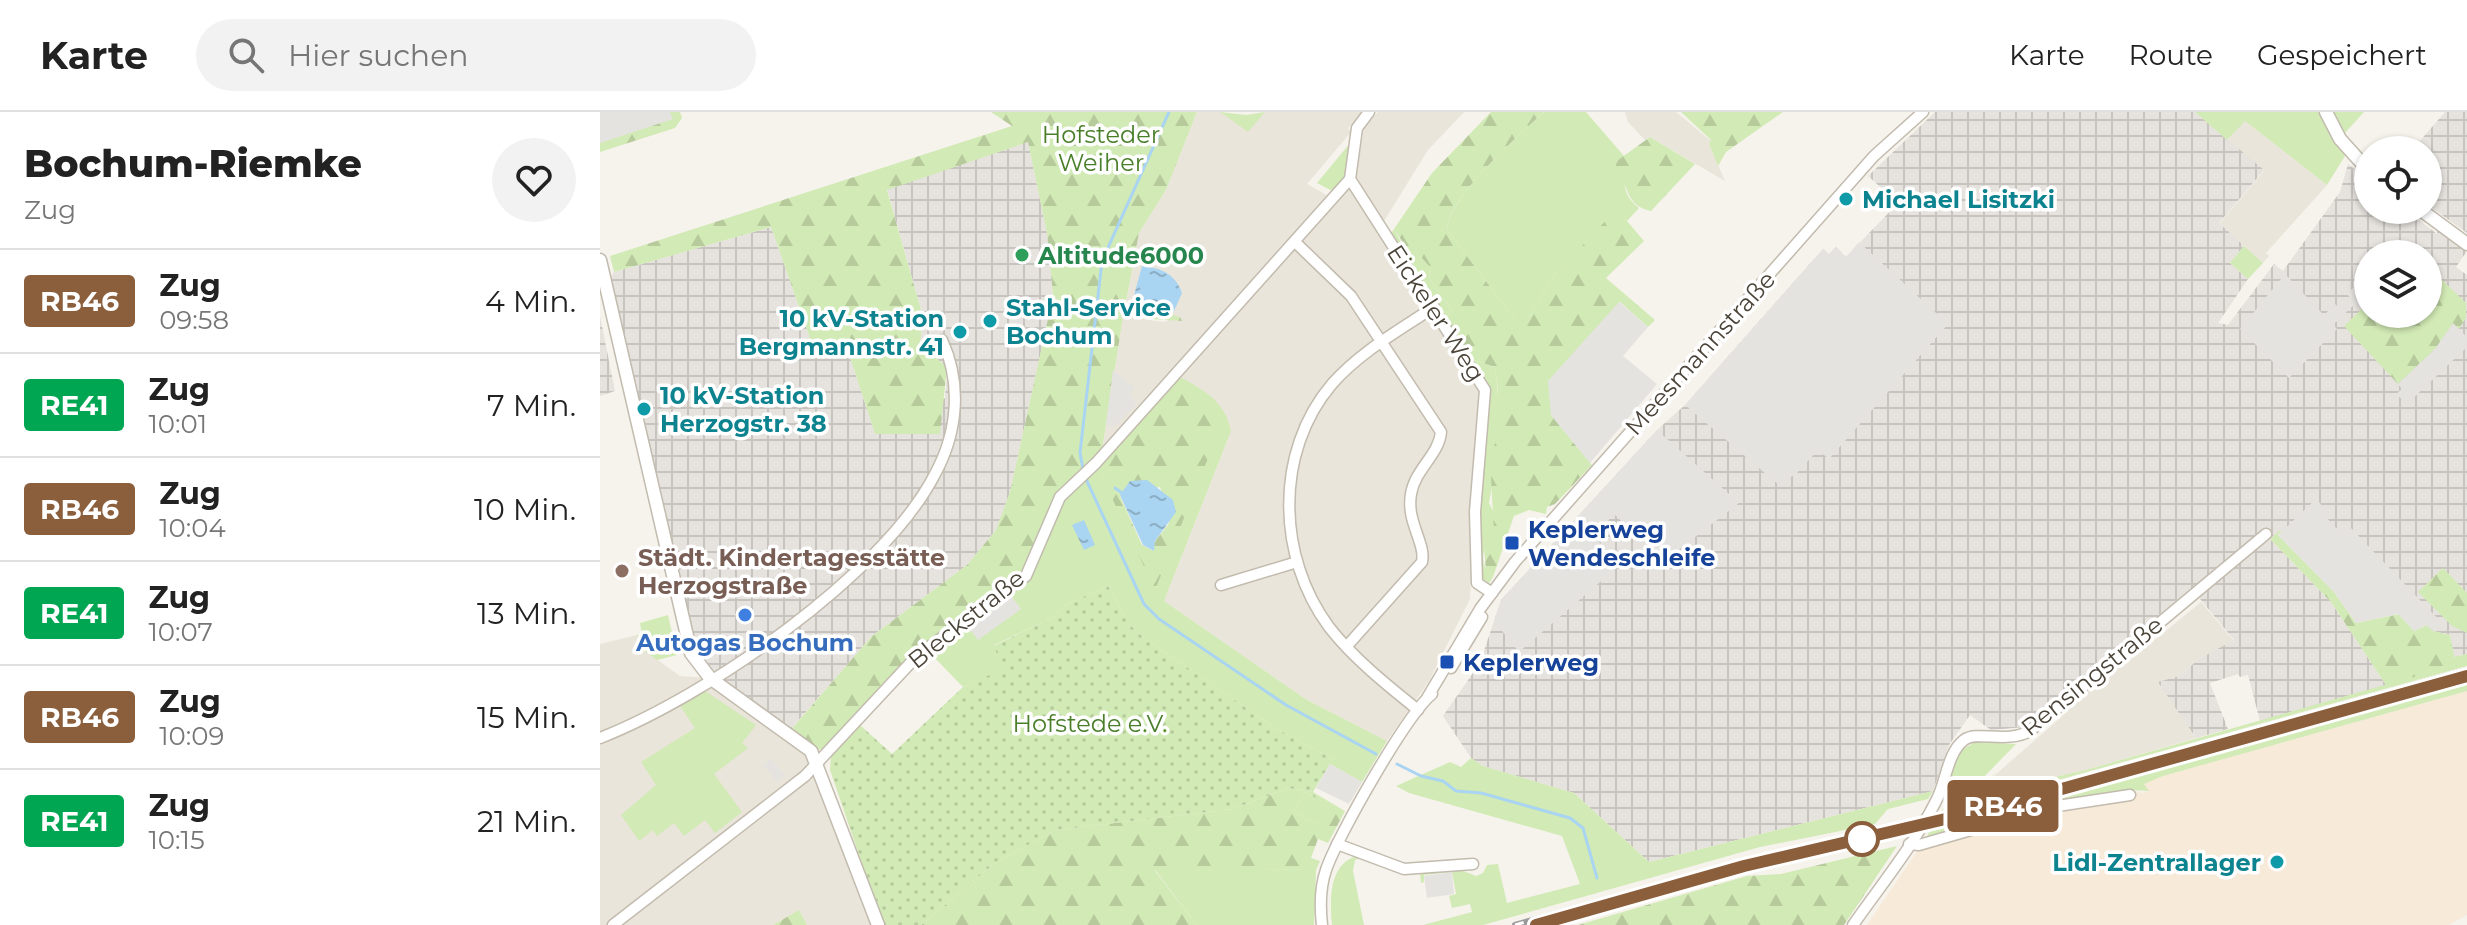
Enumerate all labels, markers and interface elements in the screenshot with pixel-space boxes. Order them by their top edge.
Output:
search box [196,19,756,91]
text: Karte [40,32,148,79]
icon: search [224,33,268,77]
text: Hier suchen [288,37,469,74]
text: Karte [2009,38,2085,72]
text: Route [2129,38,2213,72]
text: Gespeichert [2257,38,2427,72]
park label: Hofsteder Weiher [1042,120,1160,177]
map controls [2354,136,2442,328]
button: locate [2354,136,2442,224]
button: heart [492,138,576,222]
text: Bochum-Riemke [24,140,362,187]
place label: Michael Lisitzki [1862,185,2055,214]
marker: Michael Lisitzki [1837,190,1855,208]
text: Zug [24,194,76,226]
street label: Eickeler Weg [1381,239,1491,387]
button: layers [2354,240,2442,328]
place label: Altitude6000 [1037,241,1204,270]
marker: Altitude6000 [1013,246,1031,264]
street label: Meesmannstraße [1619,265,1781,441]
text: Zug [159,267,221,304]
text: 4 Min. [485,283,576,320]
text: RB46 [40,284,119,318]
place label: Stahl-Service Bochum [1006,293,1171,350]
text: 09:58 [159,304,229,336]
place label: 10 kV-Station Bergmannstr. 41 [739,304,944,361]
marker: Stahl-Service Bochum [981,312,999,330]
marker: 10 kV-Station Bergmannstr. 41 [951,323,969,341]
text: Zug [148,371,210,408]
place label: 10 kV-Station Herzogstr. 38 [660,381,827,438]
text: 7 Min. [487,387,576,424]
text: RE41 [40,388,108,422]
marker: 10 kV-Station Herzogstr. 38 [635,400,653,418]
text: 10:01 [148,408,207,440]
text: Zug [159,475,221,512]
text: 10 Min. [474,491,576,528]
text: RB46 [40,492,119,526]
text: 10:04 [159,512,226,544]
place label: Keplerweg Wendeschleife [1528,515,1715,572]
marker: Keplerweg Wendeschleife [1503,534,1521,552]
place label: Städt. Kindertagesstätte Herzogstraße [638,543,945,600]
marker: Städt. Kindertagesstätte Herzogstraße [613,562,631,580]
street label: Bleckstraße [902,563,1030,675]
text: Zug [148,579,210,616]
text: 13 Min. [477,595,576,632]
text: RE41 [40,596,108,630]
marker: Autogas Bochum [736,606,754,624]
street label: Rensingstraße [2015,610,2169,742]
text: 10:07 [148,616,213,648]
place label: Autogas Bochum [635,628,854,657]
place label: Keplerweg [1463,648,1599,677]
marker: Keplerweg [1438,653,1456,671]
text: Zug [159,683,221,720]
text: 15 Min. [477,699,576,736]
text: RB46 [40,700,119,734]
park label: Hofstede e.V. [1013,709,1167,738]
text: 10:09 [159,720,224,752]
line badge: RB46 [1947,780,2059,832]
text: Zug [148,787,210,824]
text: RB46 [1963,789,2043,823]
text: 21 Min. [477,803,576,840]
text: RE41 [40,804,108,838]
unlabelled marker [1845,822,1879,856]
text: 10:15 [148,824,205,856]
place label: Lidl-Zentrallager [2052,848,2261,877]
marker: Lidl-Zentrallager [2268,853,2286,871]

